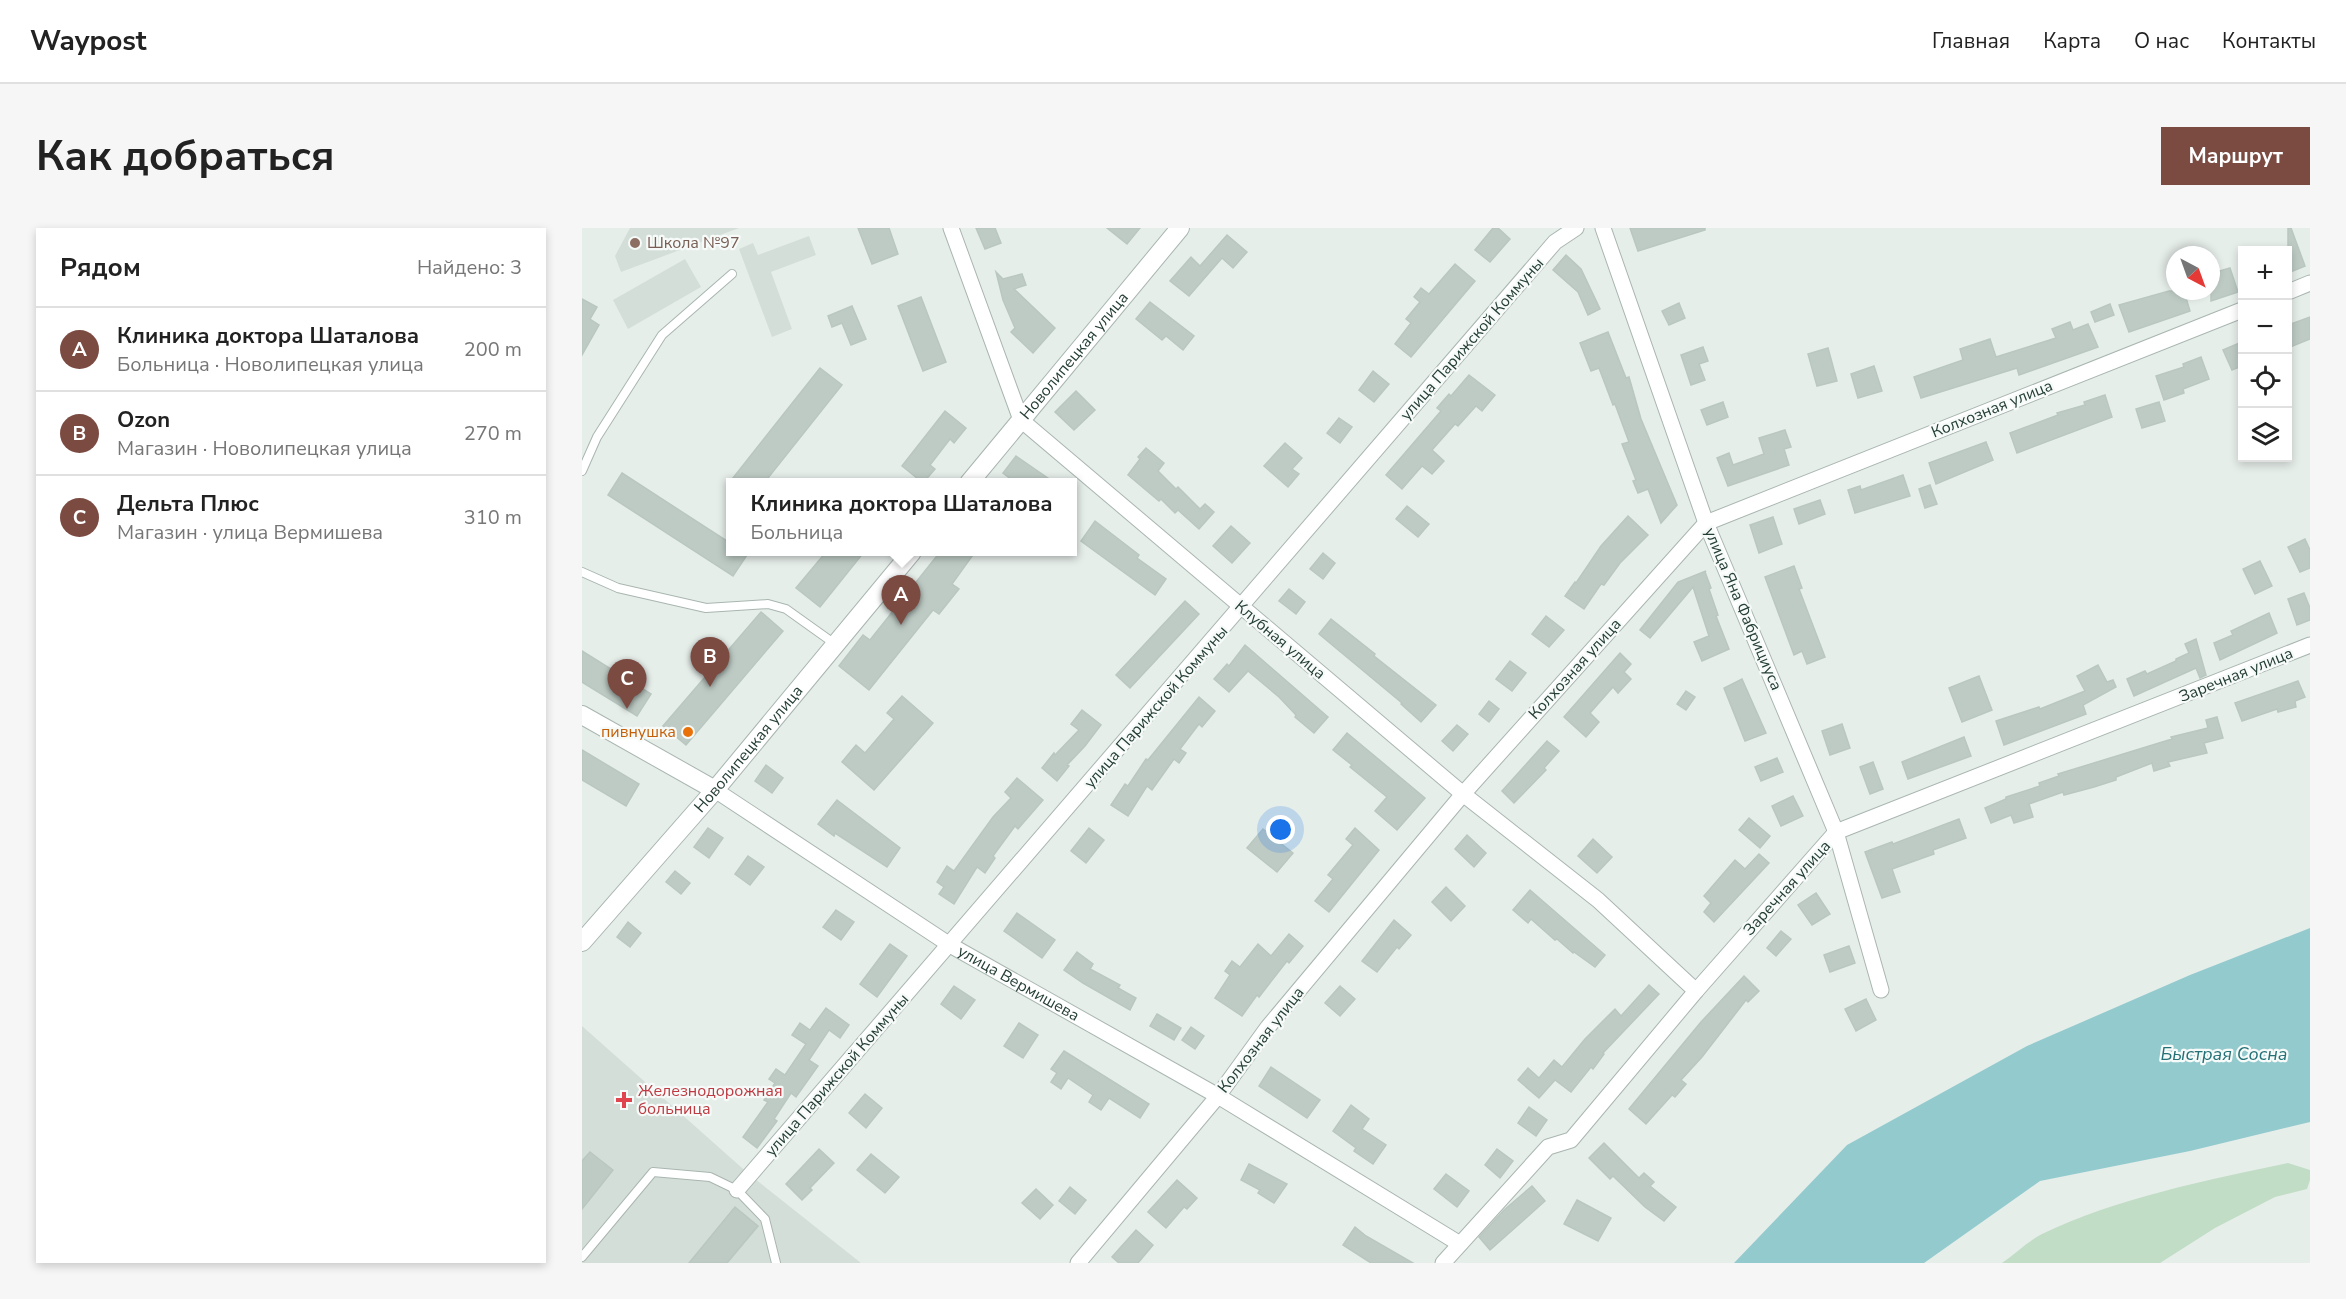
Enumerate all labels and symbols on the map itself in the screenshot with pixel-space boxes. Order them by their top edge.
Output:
place label: Школа №97 [647,232,740,254]
marker: Школа №97 [628,236,642,250]
north arrow [2166,246,2220,300]
street label: улица Парижской Коммуны [1395,253,1549,425]
street label: Новолипецкая улица [1015,287,1134,424]
street label: Колхозная улица [1928,375,2056,443]
street label: улица Яна Фабрициуса [1699,524,1787,694]
pin: A [882,576,920,625]
street label: Клубная улица [1230,595,1330,685]
street label: Колхозная улица [1524,614,1626,724]
street label: улица Парижской Коммуны [1079,621,1233,793]
pin: B [690,638,730,687]
street label: Заречная улица [2176,642,2296,708]
pin: C [608,660,646,709]
street label: Новолипецкая улица [689,681,808,817]
place label: пивнушка [601,721,676,743]
marker: пивнушка [681,725,695,739]
your location [1266,815,1295,844]
street label: Заречная улица [1738,836,1836,940]
street label: улица Вермишева [953,940,1083,1027]
street label: Колхозная улица [1213,982,1309,1098]
street label: улица Парижской Коммуны [760,989,914,1161]
water label: Быстрая Сосна [2160,1042,2288,1066]
place label: Железнодорожная больница [638,1080,783,1120]
marker: Железнодорожная больница [615,1091,633,1109]

